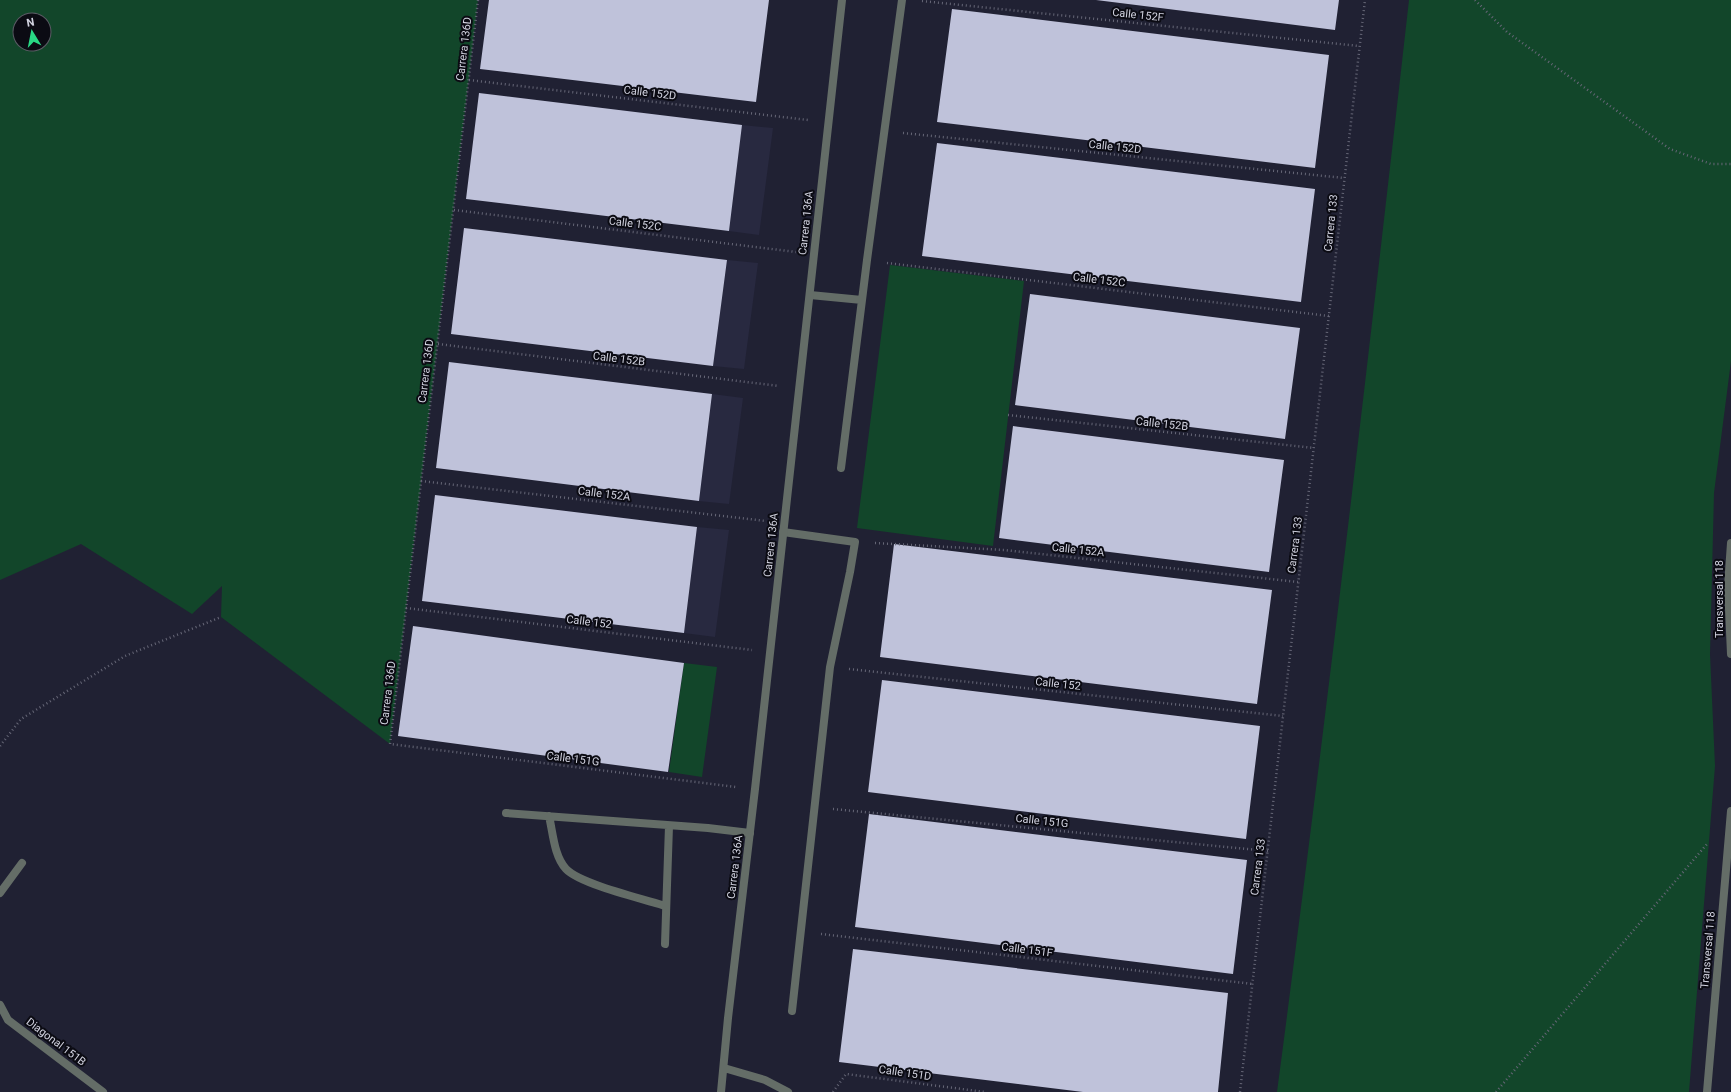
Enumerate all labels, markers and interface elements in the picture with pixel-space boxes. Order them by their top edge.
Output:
street label: Calle 152F [1112,6,1164,24]
north arrow [12,12,52,52]
text: N [25,16,36,30]
street label: Carrera 136D [454,16,474,82]
street label: Calle 152D [623,83,677,103]
street label: Calle 152D [1088,138,1142,156]
street label: Carrera 136A [796,190,816,256]
street label: Carrera 133 [1322,194,1340,252]
street label: Calle 152C [608,214,662,234]
street label: Calle 152C [1072,270,1126,290]
street label: Carrera 136D [416,338,436,404]
street label: Calle 152B [592,349,646,369]
street label: Calle 152B [1135,415,1189,433]
street label: Calle 152A [577,484,632,504]
street label: Carrera 136A [761,512,781,578]
street label: Carrera 133 [1285,516,1305,574]
street label: Calle 152A [1051,541,1106,559]
street label: Transversal 118 [1713,560,1726,638]
street label: Calle 152 [566,613,612,631]
street label: Carrera 136D [378,660,398,726]
street label: Calle 152 [1035,675,1081,693]
street label: Calle 151G [546,749,600,769]
street label: Calle 151G [1015,812,1069,830]
street label: Carrera 136A [725,833,745,900]
street label: Carrera 133 [1248,838,1268,896]
street label: Transversal 118 [1698,911,1718,989]
street label: Calle 151F [1001,940,1053,960]
street label: Diagonal 151B [24,1015,88,1069]
street label: Calle 151D [878,1063,932,1083]

